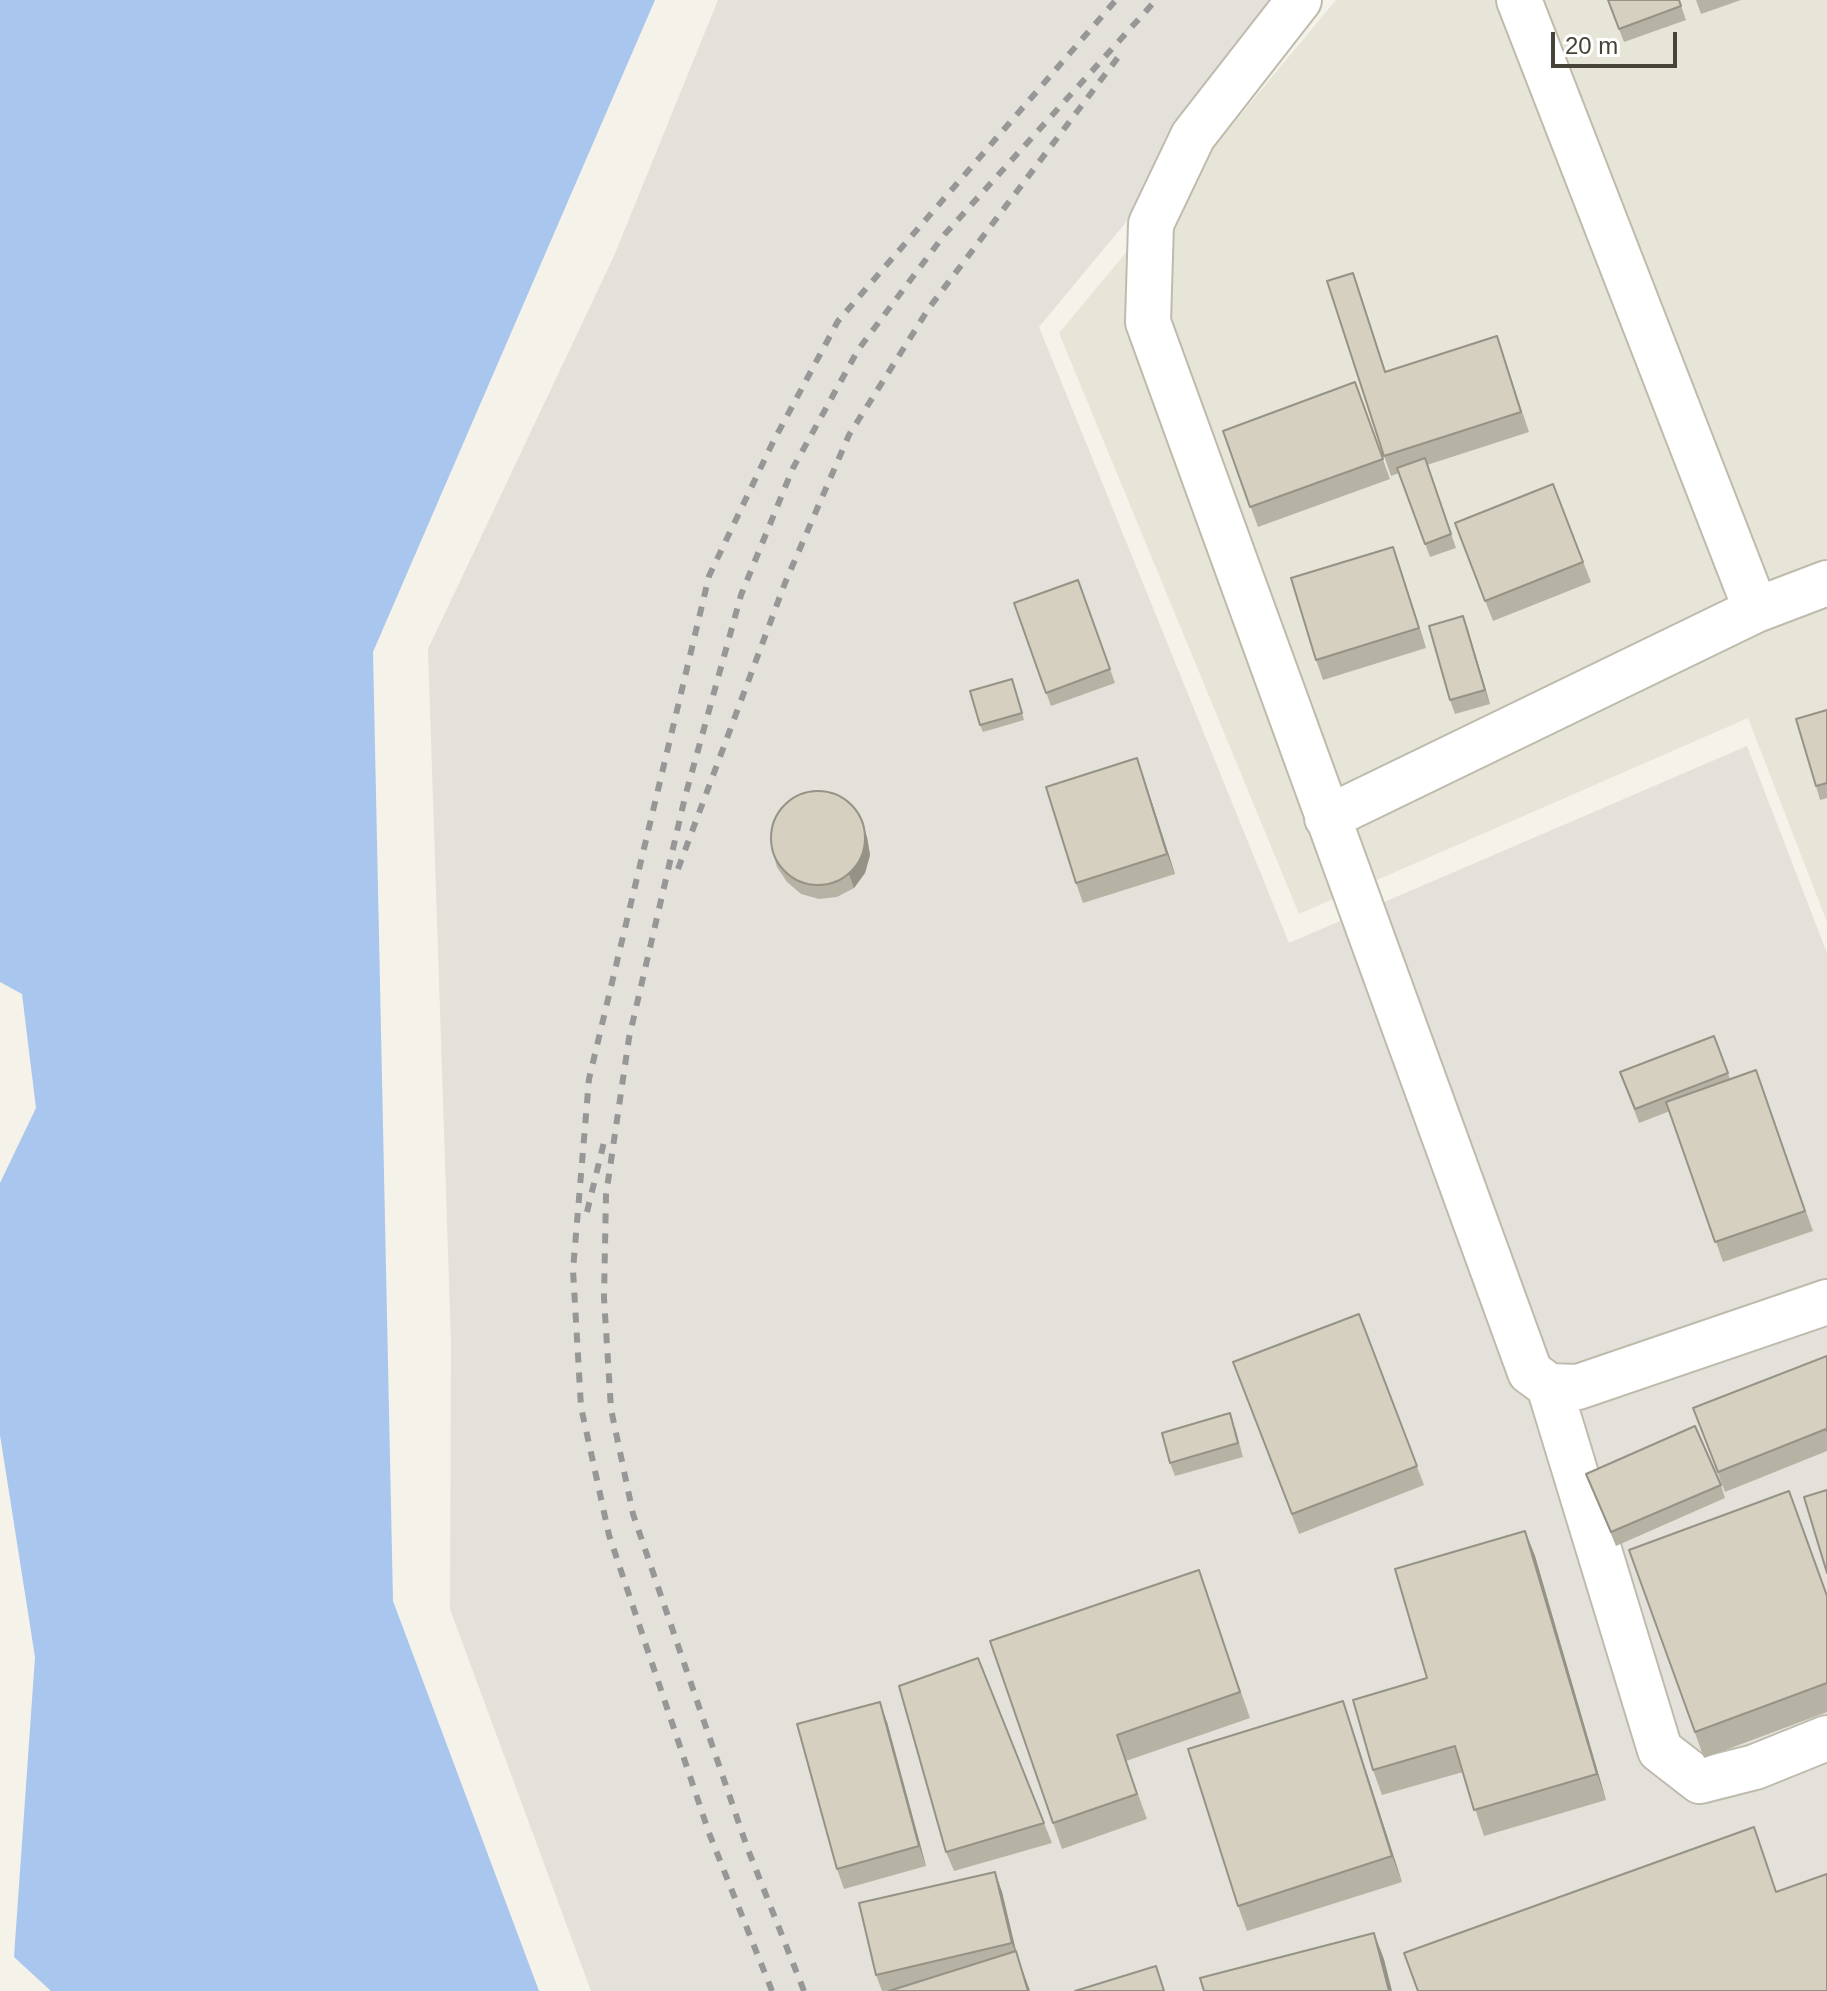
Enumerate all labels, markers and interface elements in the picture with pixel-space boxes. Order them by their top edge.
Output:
scale bar [1555,16,1681,66]
text: 20 m [1565,32,1618,59]

